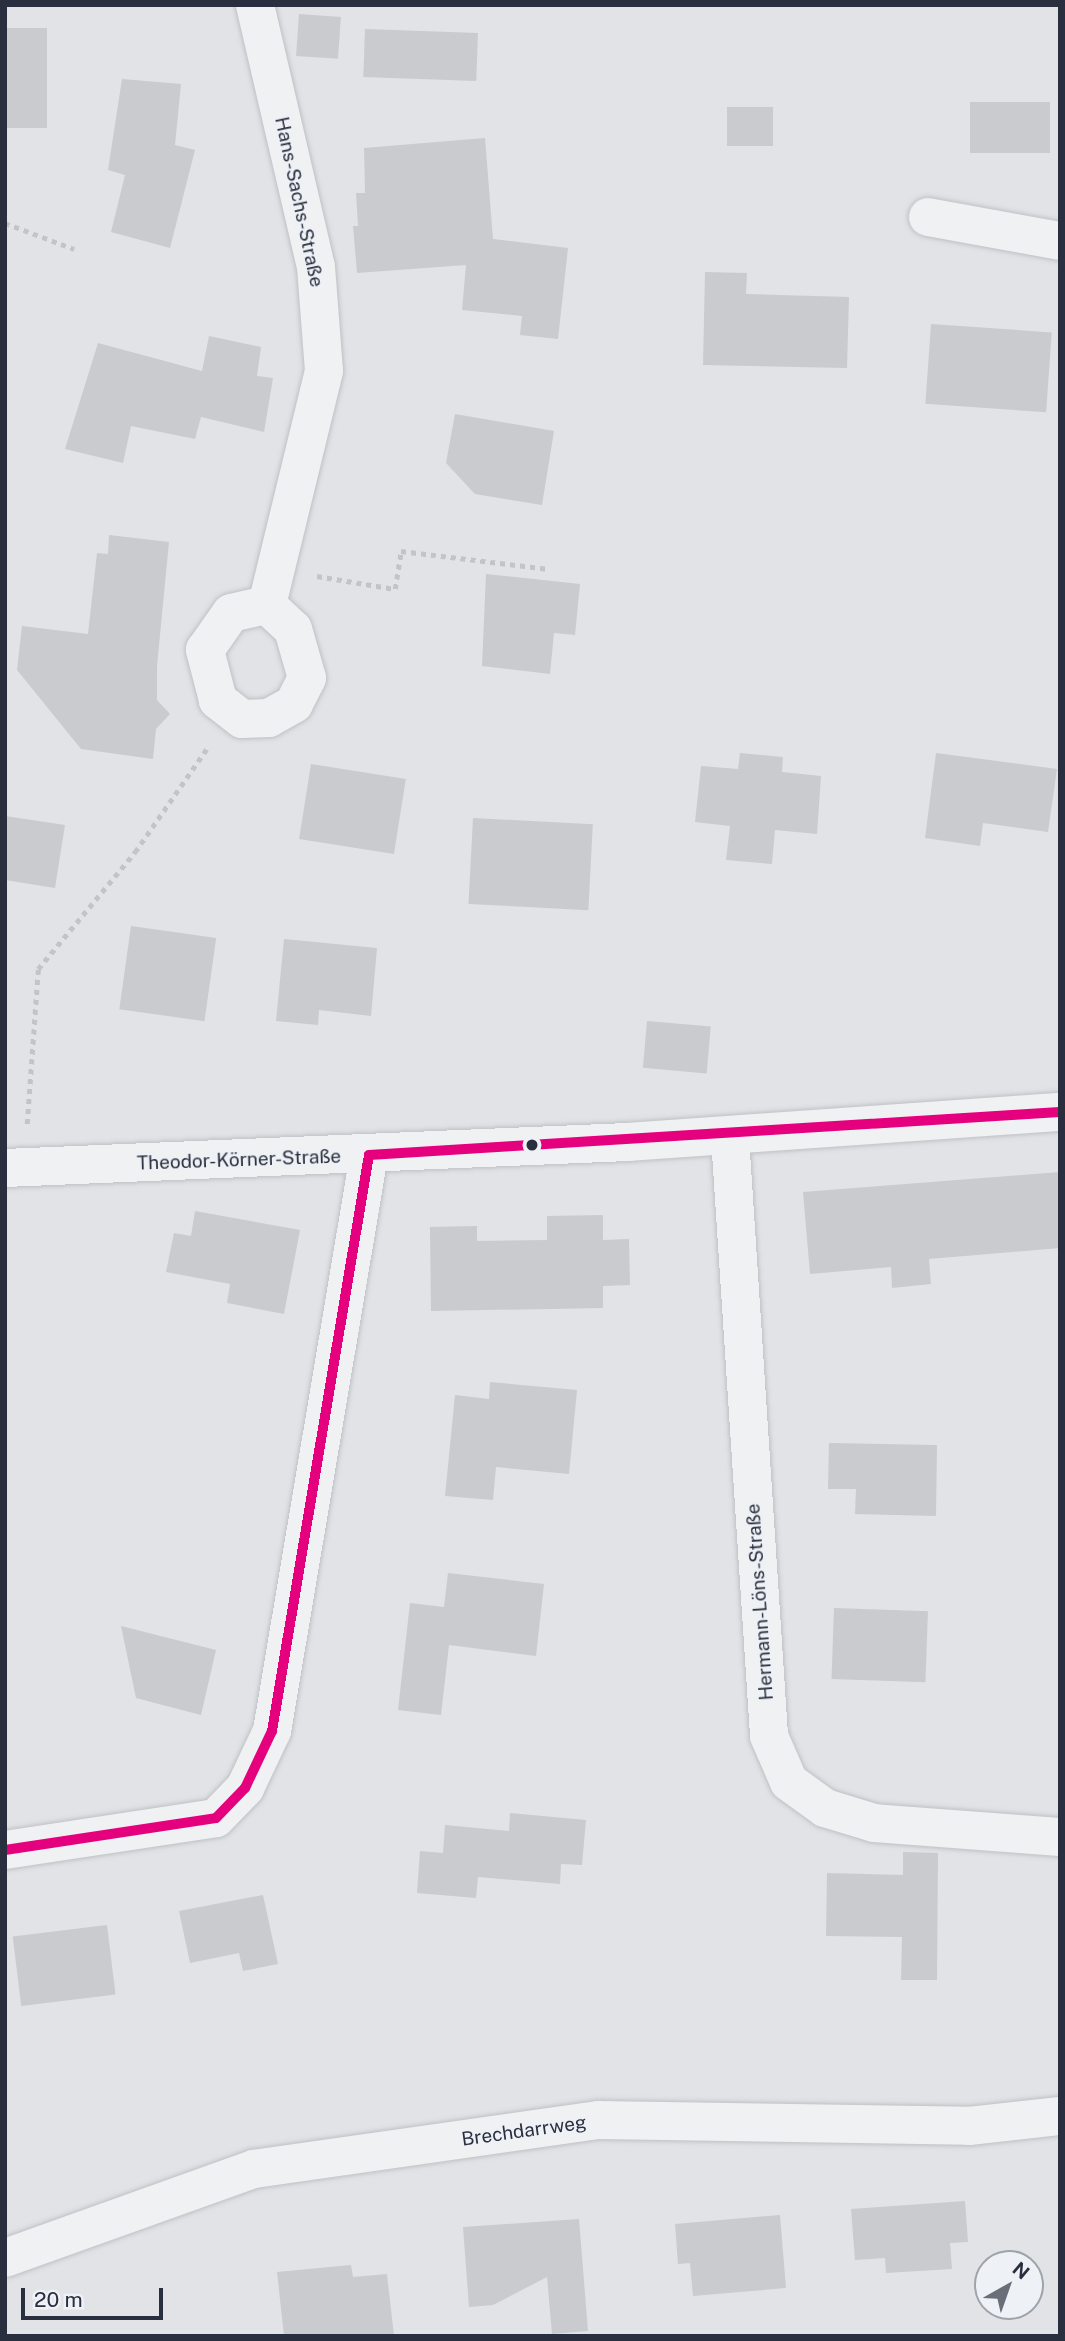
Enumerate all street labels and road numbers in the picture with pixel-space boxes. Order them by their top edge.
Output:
street label: Hans-Sachs-Straße [270,115,328,289]
street label: Theodor-Körner-Straße [136,1145,342,1175]
street label: Hermann-Löns-Straße [742,1503,778,1701]
street label: Brechdarrweg [460,2111,588,2151]

